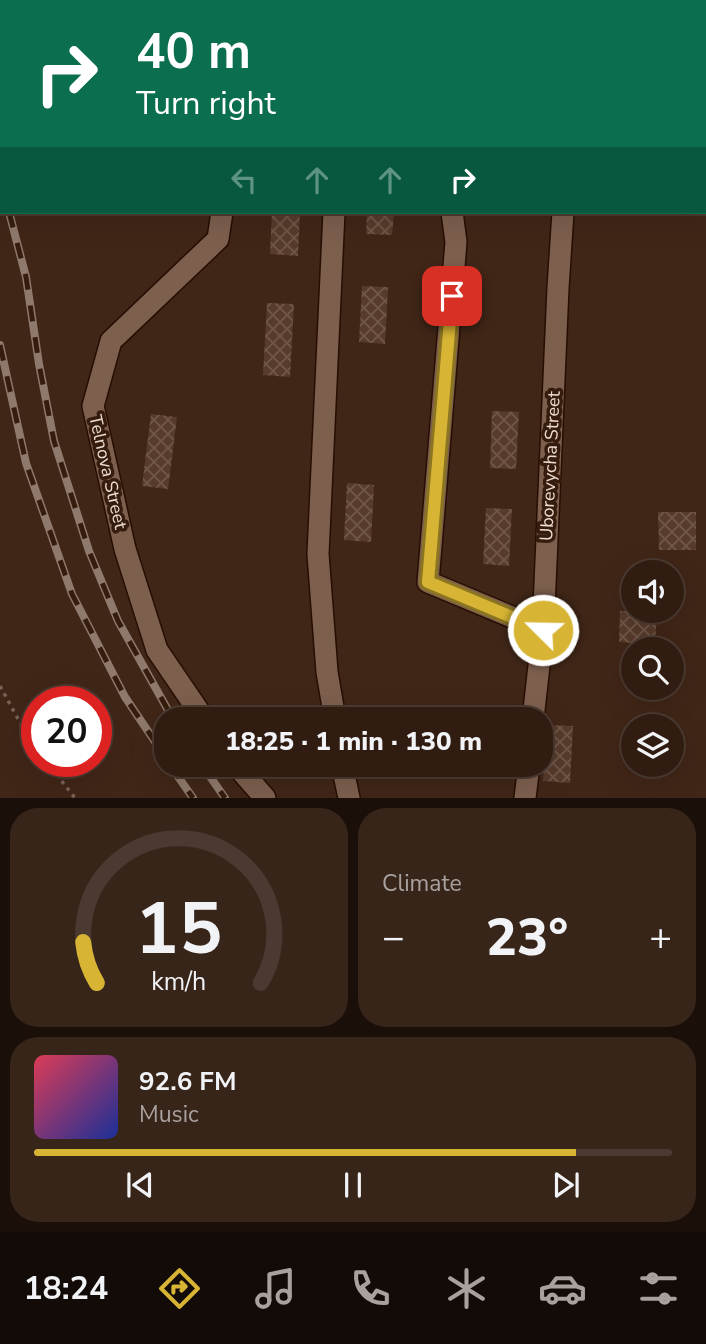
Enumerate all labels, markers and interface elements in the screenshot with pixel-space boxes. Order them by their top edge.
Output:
text: 40 m [136,18,251,85]
icon: right [21,28,112,119]
text: Turn right [136,82,276,125]
icon: left [225,161,263,199]
icon: ahead [298,161,336,199]
icon: ahead [371,161,409,199]
icon: right [444,161,482,199]
pin [422,266,482,326]
icon: arrive [433,277,471,315]
street label: Uborevycha Street [534,390,566,542]
street label: Telnova Street [83,412,133,532]
map controls [621,560,684,777]
button: sound [621,560,684,623]
position arrow [506,593,580,667]
button: search [621,637,684,700]
speed limit sign: 20 [21,686,112,777]
button: layers [621,714,684,777]
text: 18:25 · 1 min · 130 m [225,724,482,759]
text: Climate [382,868,462,899]
text: 15 [135,880,223,980]
text: 23° [486,902,568,973]
text: − [382,912,405,963]
text: + [649,912,672,963]
text: km/h [151,965,207,999]
text: 92.6 FM [139,1064,236,1099]
text: Music [139,1099,199,1130]
icon: previous [121,1166,159,1204]
icon: pause [334,1166,372,1204]
icon: next [547,1166,585,1204]
icon: directions [155,1264,204,1313]
icon: music [251,1264,300,1313]
icon: phone [346,1264,395,1313]
icon: climate [442,1264,491,1313]
icon: car [538,1264,587,1313]
icon: filters [634,1264,683,1313]
text: 18:24 [23,1267,108,1310]

